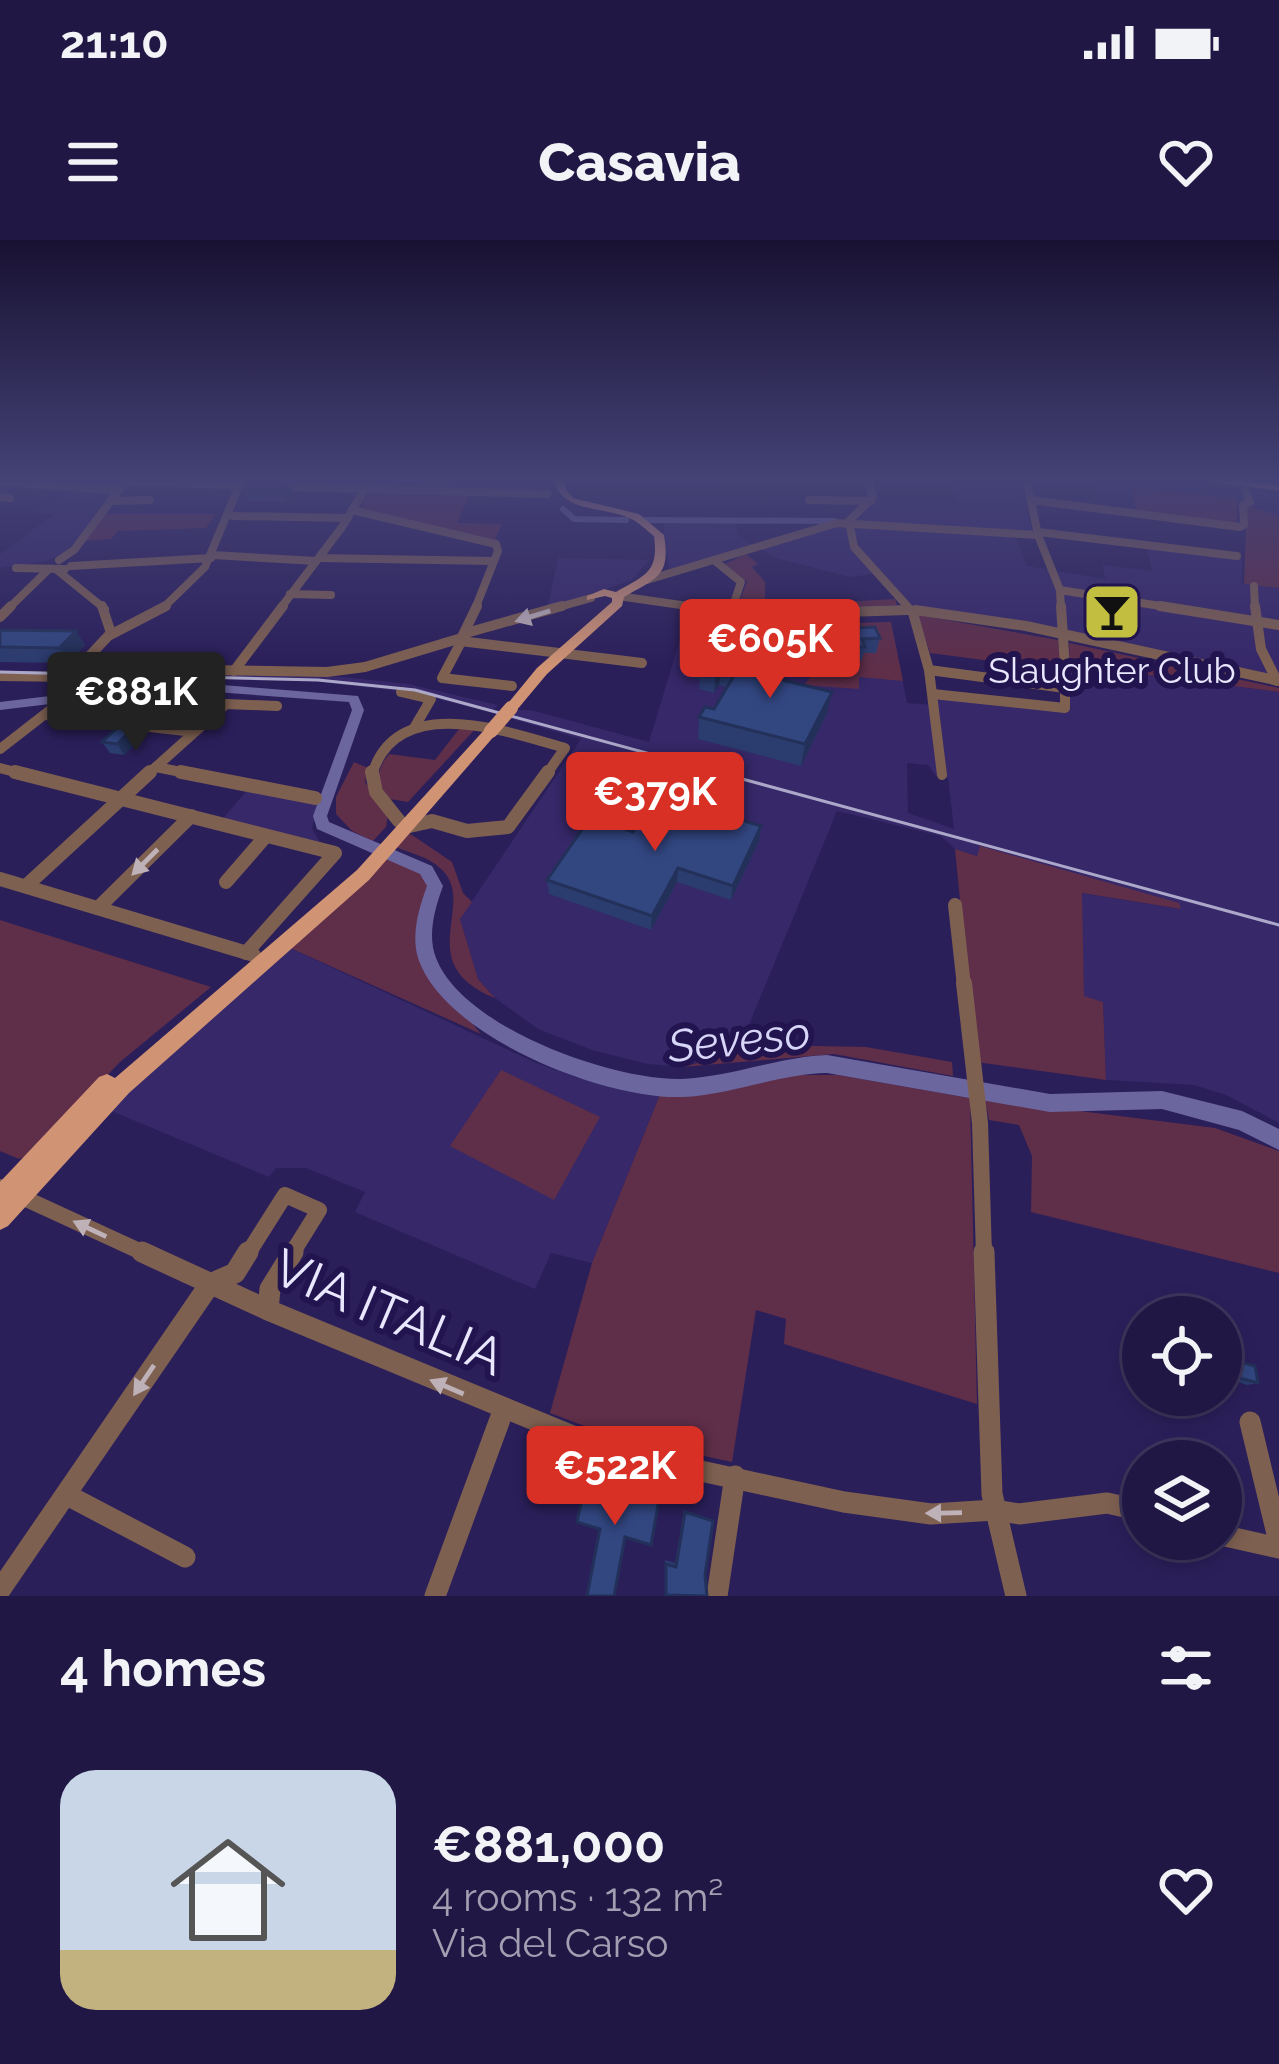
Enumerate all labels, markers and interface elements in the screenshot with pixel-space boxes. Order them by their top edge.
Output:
text: 21:10 [60,16,169,69]
icon: menu [60,129,126,195]
icon: heart [1153,129,1219,195]
text: Casavia [538,130,741,194]
bar icon: Slaughter Club [1081,581,1143,643]
pin: €605K [686,599,854,701]
one-way arrow [514,608,550,627]
text: €605K [707,615,833,661]
place label: Slaughter Club [988,649,1236,691]
pin: €881K [52,652,220,754]
text: €881K [74,668,198,714]
pin: €379K [571,752,739,854]
text: €379K [593,768,717,814]
one-way arrow [131,848,160,876]
water label: Seveso [664,1006,813,1073]
one-way arrow [73,1218,108,1238]
street label: VIA ITALIA [265,1237,513,1387]
map controls [1122,1296,1242,1560]
button: locate [1122,1296,1242,1416]
one-way arrow [134,1364,156,1397]
one-way arrow [429,1376,464,1396]
pin: €522K [531,1426,699,1528]
button: layers [1122,1440,1242,1560]
text: €522K [554,1442,676,1488]
one-way arrow [924,1503,962,1522]
icon: filters [1153,1635,1219,1701]
text: 4 homes [60,1638,266,1698]
text: €881,000 [432,1814,665,1874]
icon: home [156,1818,300,1962]
icon: heart [1153,1857,1219,1923]
text: 4 rooms · 132 m² [432,1874,723,1920]
text: Via del Carso [432,1920,668,1966]

